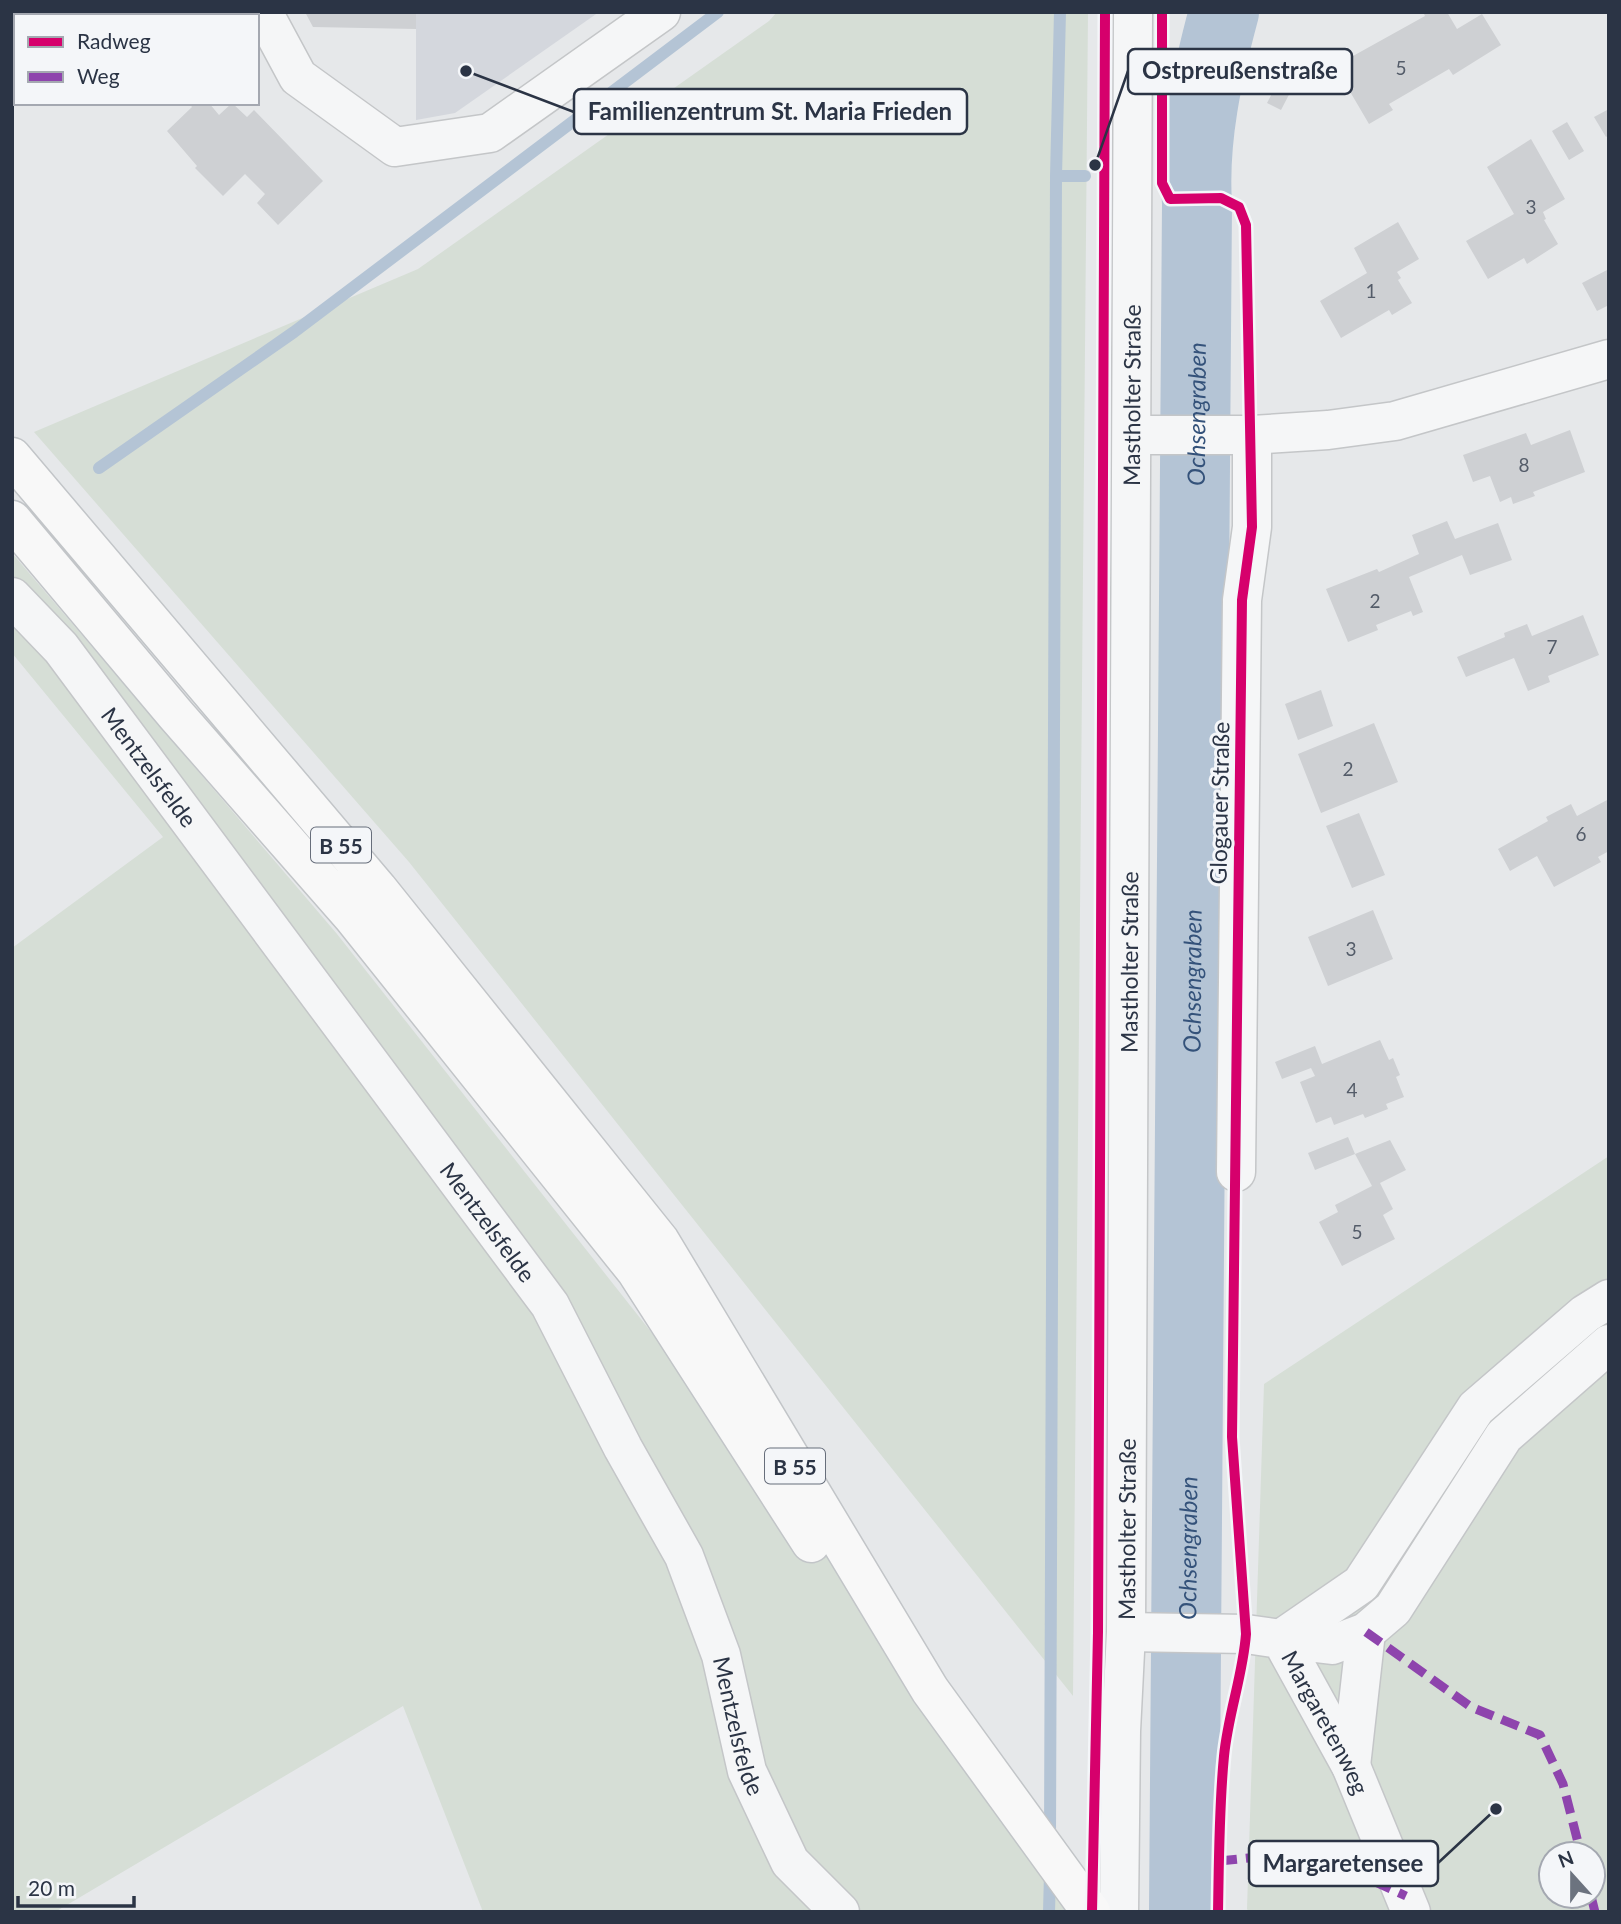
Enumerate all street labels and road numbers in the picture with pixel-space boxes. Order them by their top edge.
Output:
street label: Mastholter Straße [1117,304,1146,486]
street label: Mentzelsfelde [96,702,203,832]
street label: Glogauer Straße [1204,721,1234,885]
road number: B 55 [311,828,371,862]
street label: Mastholter Straße [1115,871,1143,1053]
street label: Mentzelsfelde [434,1156,542,1287]
street label: Mastholter Straße [1112,1438,1141,1620]
road number: B 55 [765,1448,825,1484]
street label: Margaretenweg [1276,1645,1375,1798]
street label: Mentzelsfelde [708,1654,770,1800]

